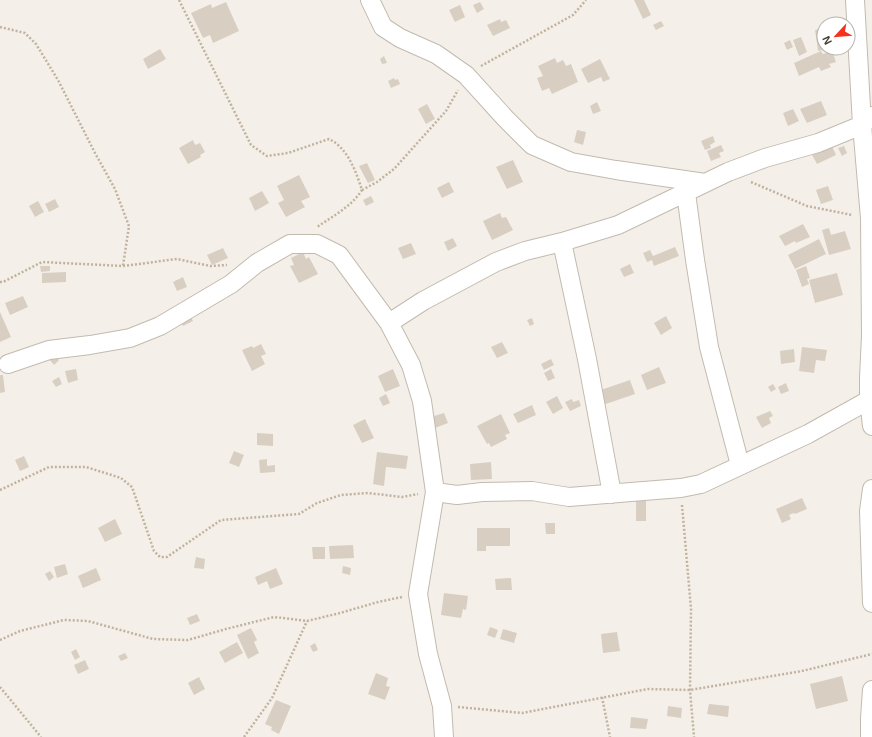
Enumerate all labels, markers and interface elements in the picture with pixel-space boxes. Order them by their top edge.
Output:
north arrow [816,16,856,56]
text: N [820,34,834,47]

